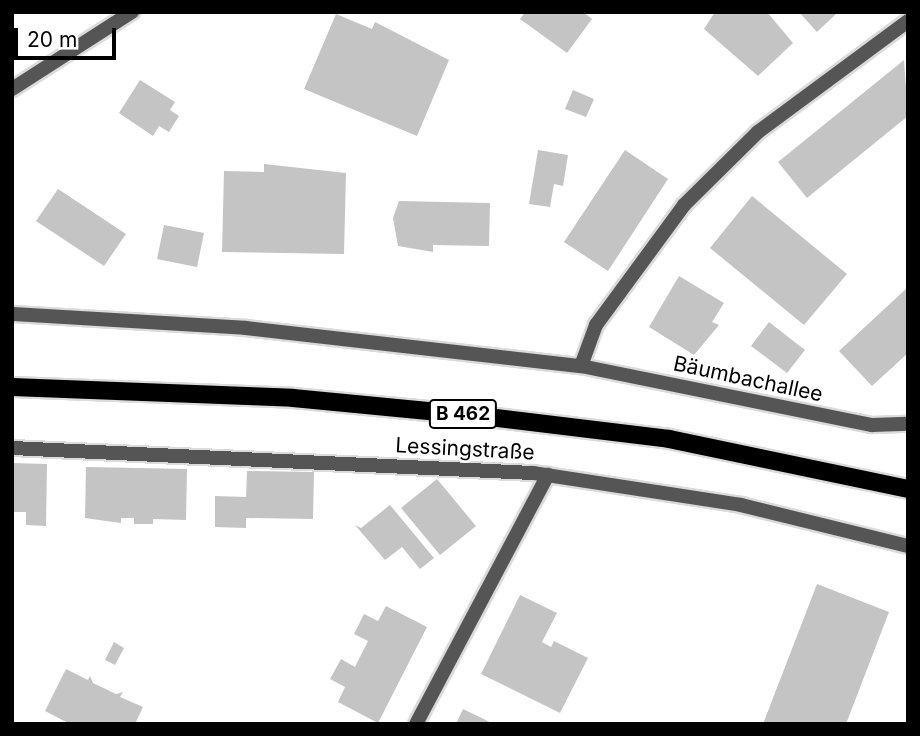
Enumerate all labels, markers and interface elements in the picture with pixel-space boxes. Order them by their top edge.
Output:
scale bar [18,14,119,58]
text: 20 m [27,27,77,52]
street label: Bäumbachallee [671,351,825,407]
road number: B 462 [428,398,498,430]
street label: Lessingstraße [395,433,535,465]

